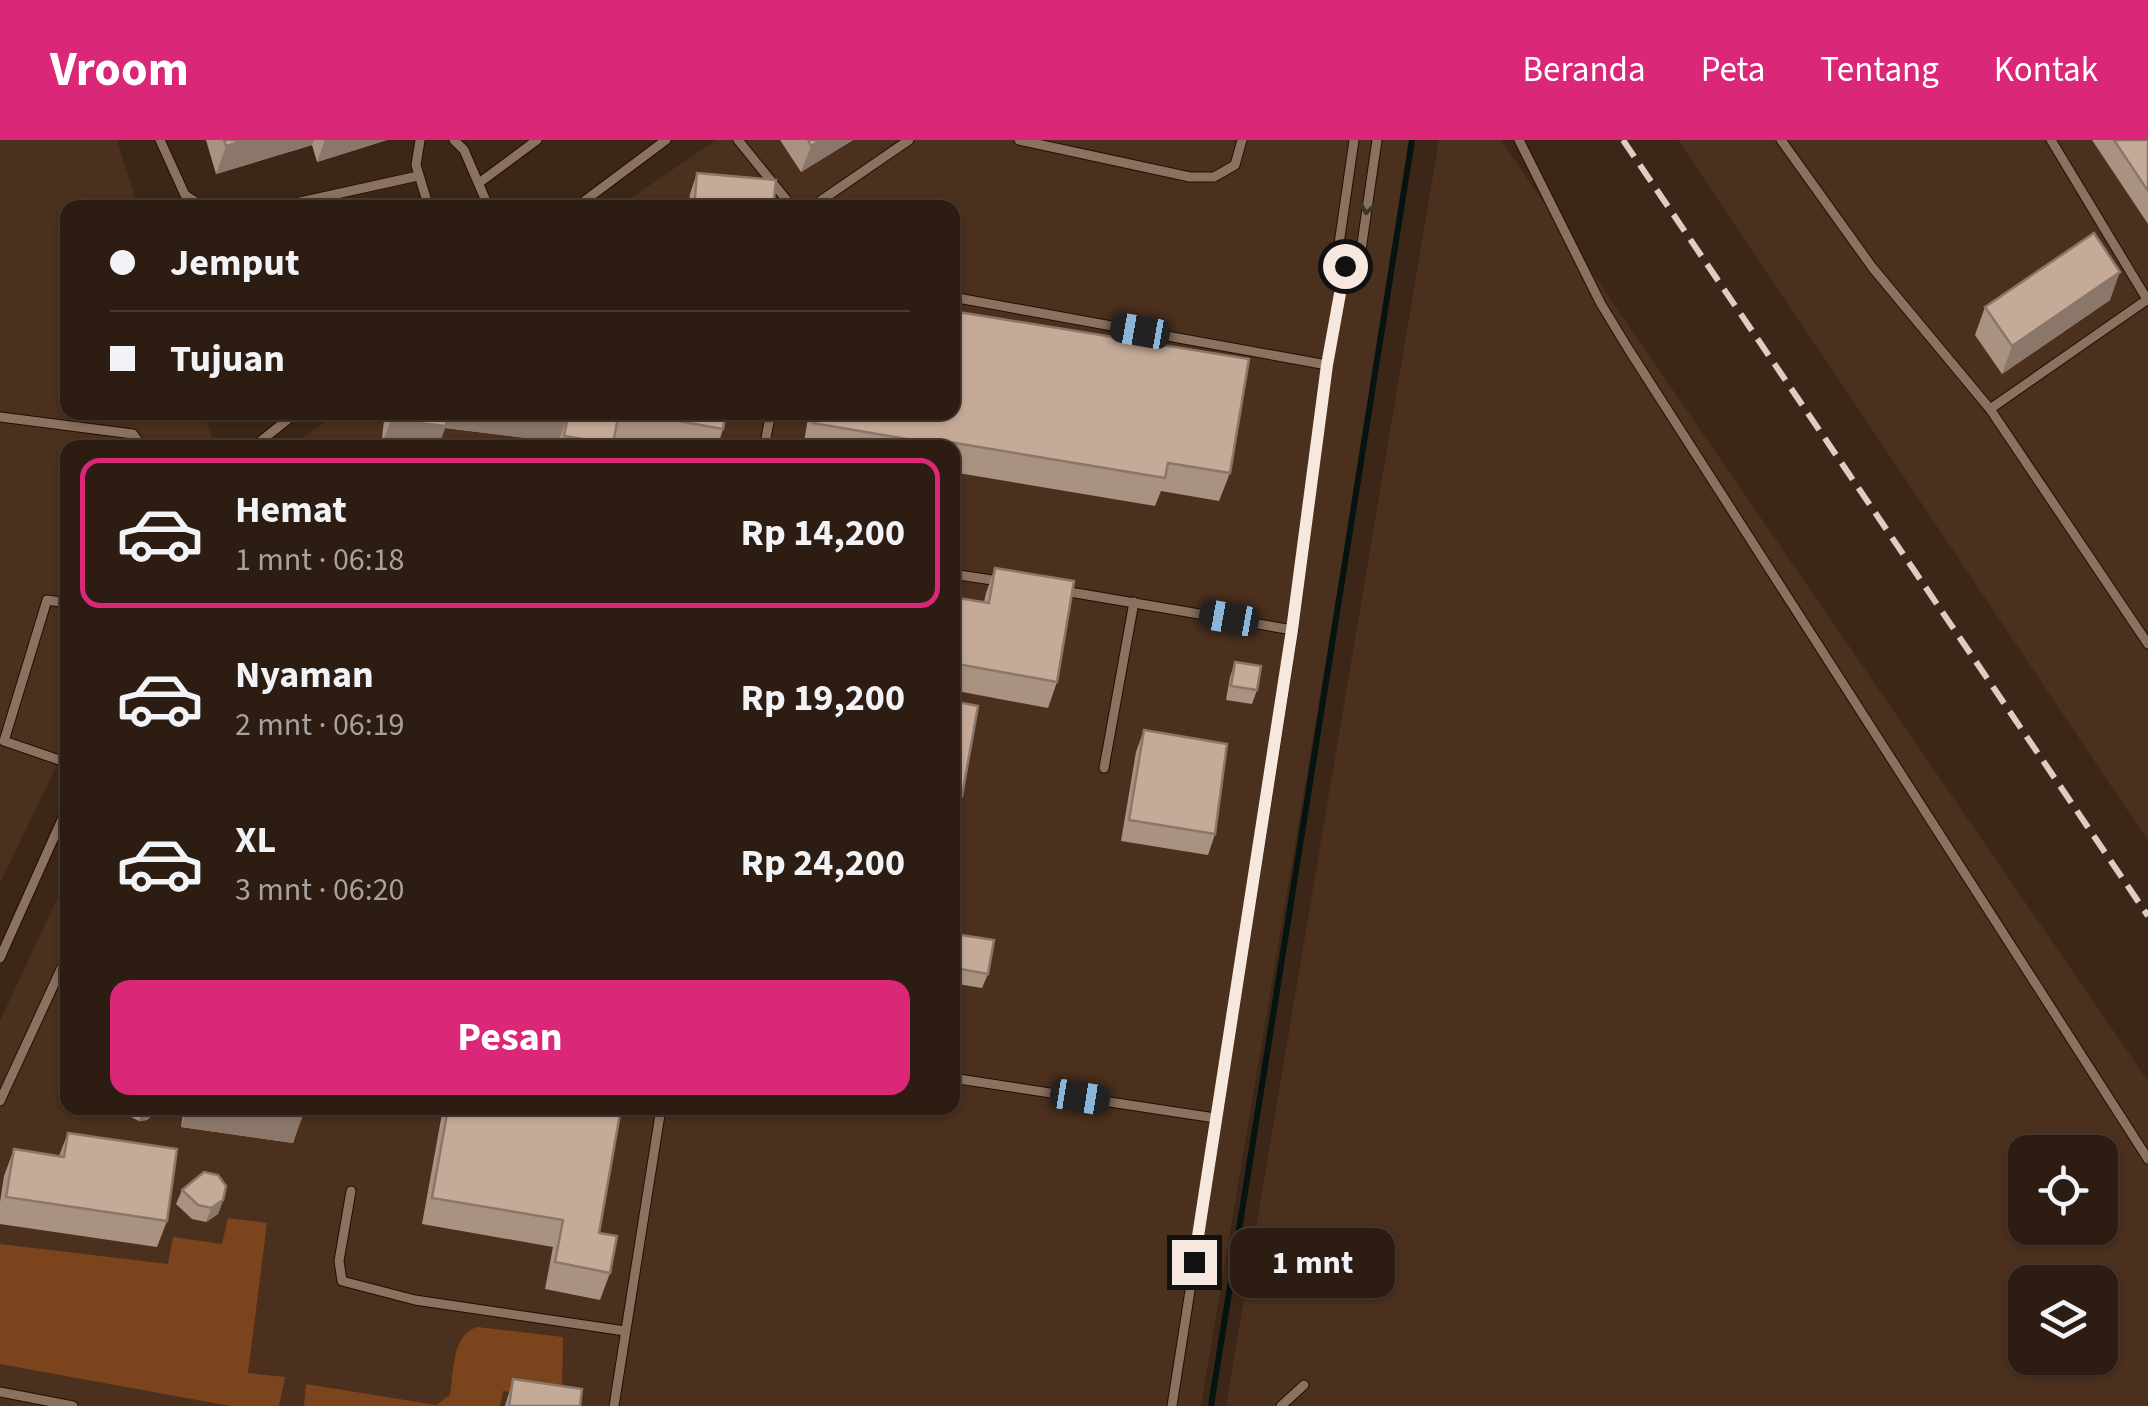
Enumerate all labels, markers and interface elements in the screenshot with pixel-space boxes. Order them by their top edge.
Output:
text: Vroom [50,36,189,104]
text: Beranda [1523,45,1646,95]
text: Peta [1701,45,1765,95]
text: Tentang [1820,45,1939,95]
text: Kontak [1994,45,2098,95]
one-way arrow [1358,199,1379,215]
text: Jemput [170,236,300,290]
route start [1323,244,1368,289]
car [1108,311,1172,351]
text: Tujuan [170,332,285,386]
text: Hemat [235,483,347,537]
icon: car [115,488,205,578]
text: Rp 14,200 [741,506,905,560]
text: 1 mnt · 06:18 [235,537,405,583]
car [1197,598,1261,638]
text: Nyaman [235,648,374,702]
icon: car [115,653,205,743]
text: Rp 19,200 [741,671,905,725]
text: 2 mnt · 06:19 [235,702,405,748]
text: XL [235,813,276,867]
icon: car [115,818,205,908]
text: Rp 24,200 [741,836,905,890]
text: 3 mnt · 06:20 [235,867,405,913]
button: Pesan [110,980,910,1095]
car [1048,1077,1112,1117]
map controls [2008,1135,2118,1375]
button: locate [2008,1135,2118,1245]
callout: 1 mnt [1229,1227,1394,1297]
route end [1172,1240,1217,1285]
text: 1 mnt [1272,1240,1353,1286]
button: layers [2008,1265,2118,1375]

